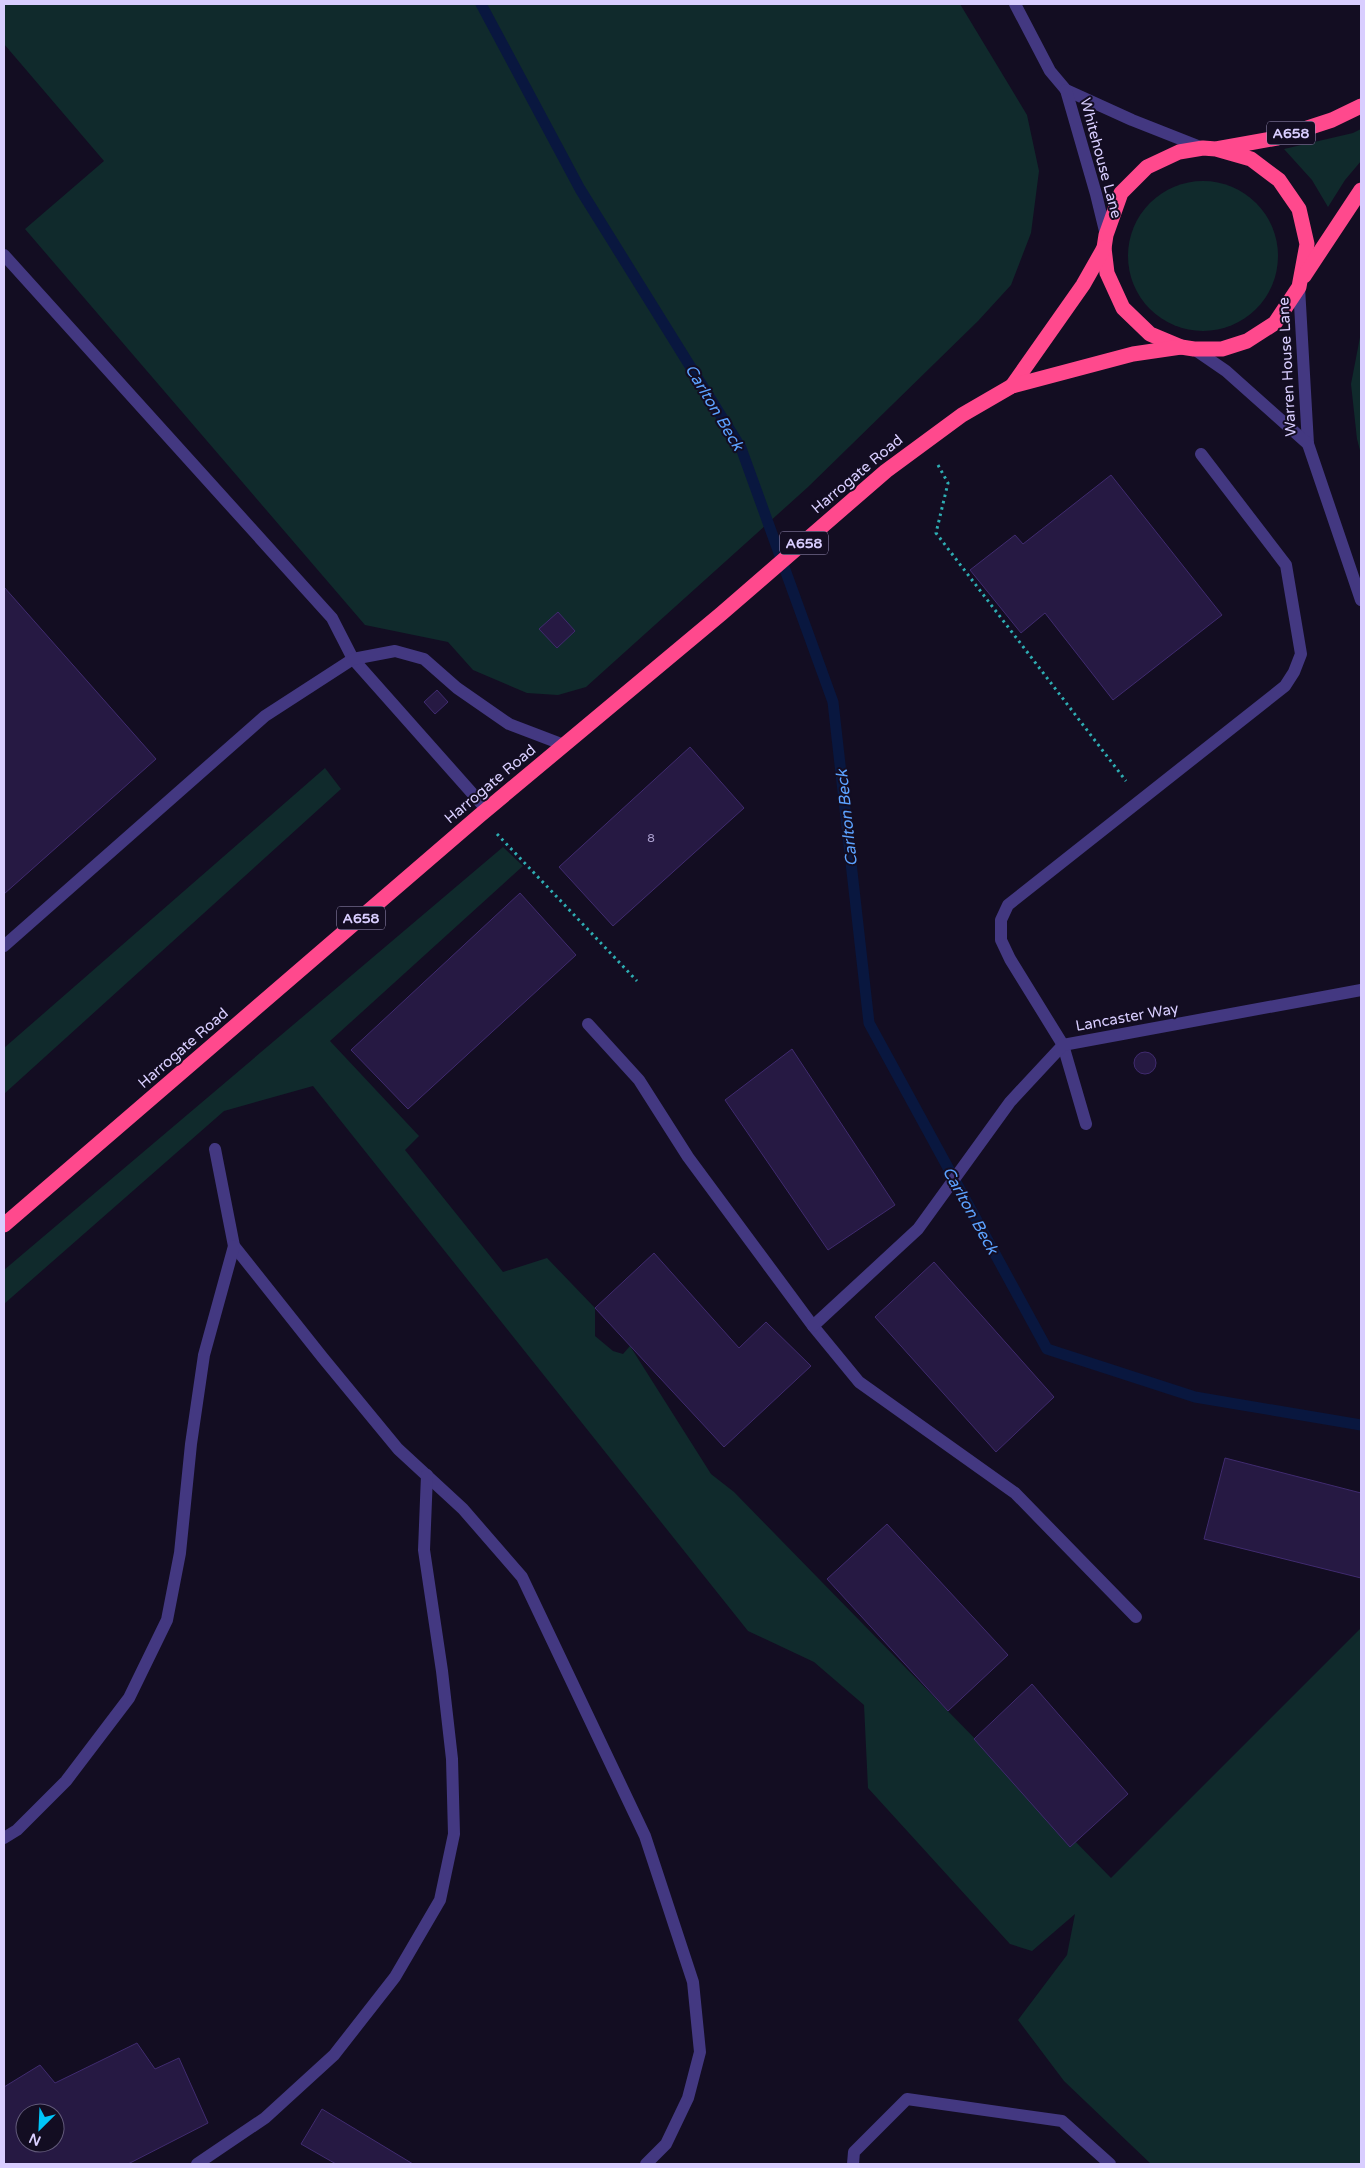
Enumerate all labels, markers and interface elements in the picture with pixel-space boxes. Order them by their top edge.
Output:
street label: Whitehouse Lane [1076,96,1126,220]
road number: A658 [1267,122,1315,144]
street label: Warren House Lane [1274,297,1300,437]
water label: Carlton Beck [681,361,748,455]
street label: Harrogate Road [808,431,906,517]
road number: A658 [780,532,828,554]
street label: Harrogate Road [441,741,539,827]
water label: Carlton Beck [832,767,862,867]
house number: 8 [647,831,655,845]
road number: A658 [337,906,385,930]
street label: Lancaster Way [1074,999,1180,1035]
street label: Harrogate Road [134,1004,232,1092]
water label: Carlton Beck [938,1163,1003,1259]
north arrow [15,2103,65,2153]
text: N [26,2129,44,2149]

